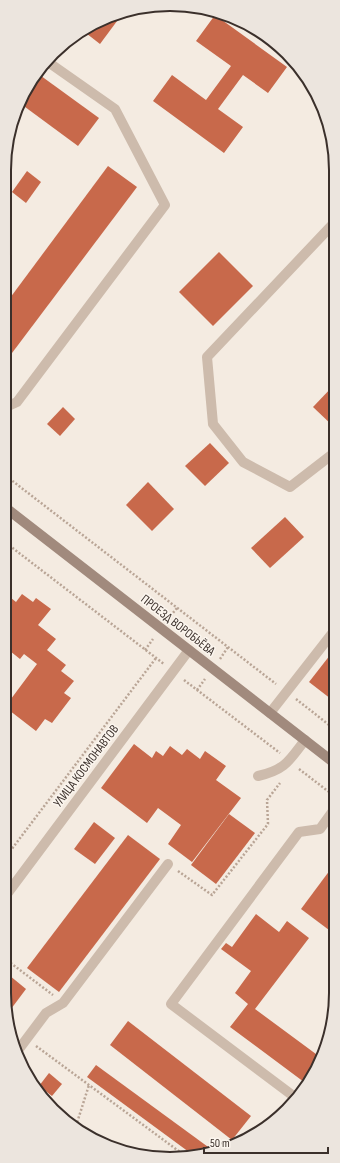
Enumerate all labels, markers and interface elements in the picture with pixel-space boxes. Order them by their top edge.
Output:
street label: ПРОЕЗД ВОРОБЬЁВА [138,591,219,659]
street label: УЛИЦА КОСМОНАВТОВ [50,722,122,810]
scale bar [204,1129,328,1155]
text: 50 m [210,1136,230,1151]

